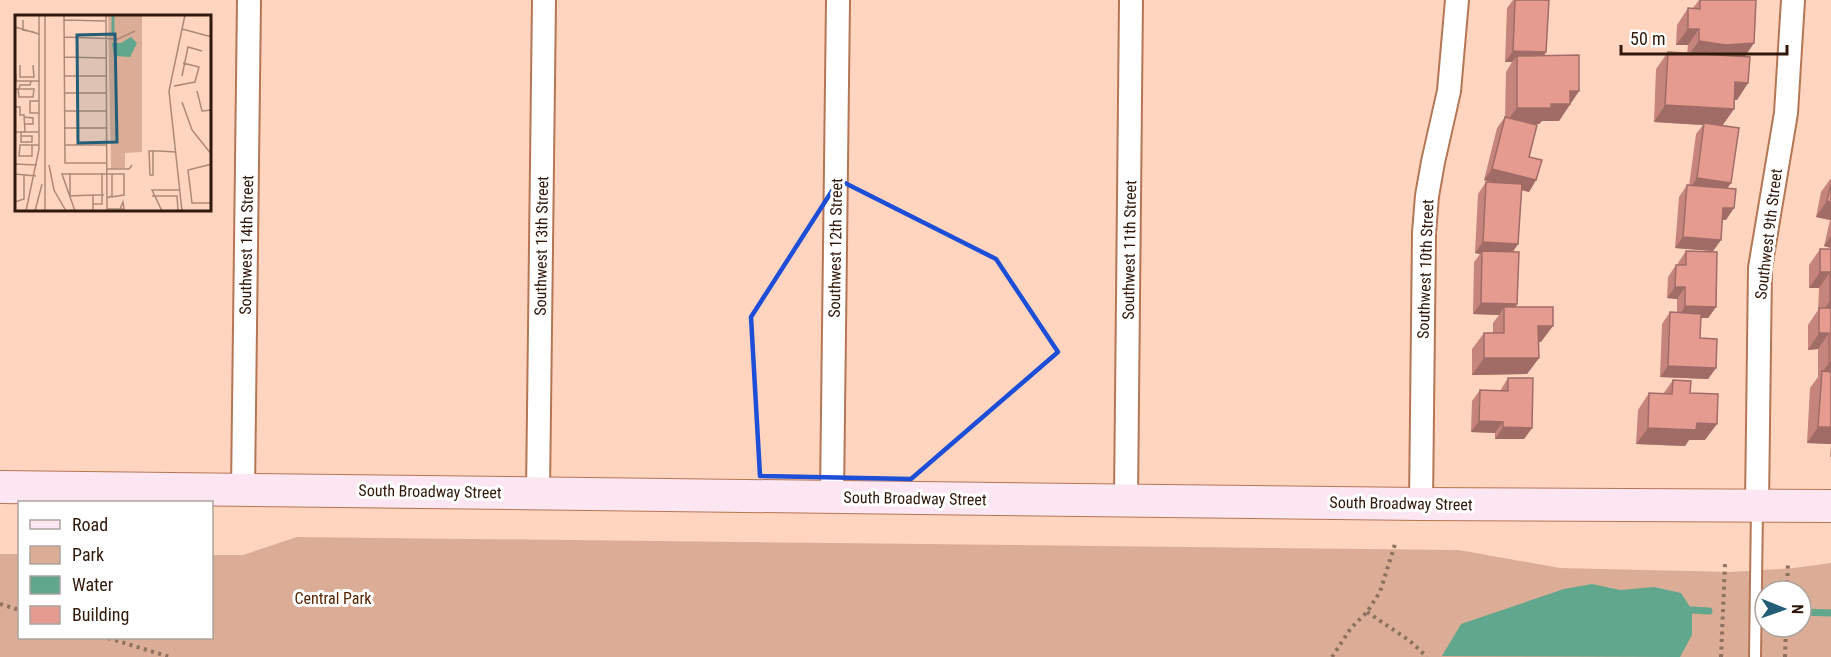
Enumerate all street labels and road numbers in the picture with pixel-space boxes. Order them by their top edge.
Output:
street label: Southwest 9th Street [1751,167,1786,301]
street label: Southwest 14th Street [236,175,257,315]
street label: Southwest 13th Street [531,176,552,316]
street label: Southwest 12th Street [825,178,846,318]
street label: Southwest 11th Street [1119,180,1140,320]
street label: Southwest 10th Street [1414,199,1437,339]
street label: South Broadway Street [358,481,502,502]
street label: South Broadway Street [843,488,987,509]
street label: South Broadway Street [1329,493,1473,514]

